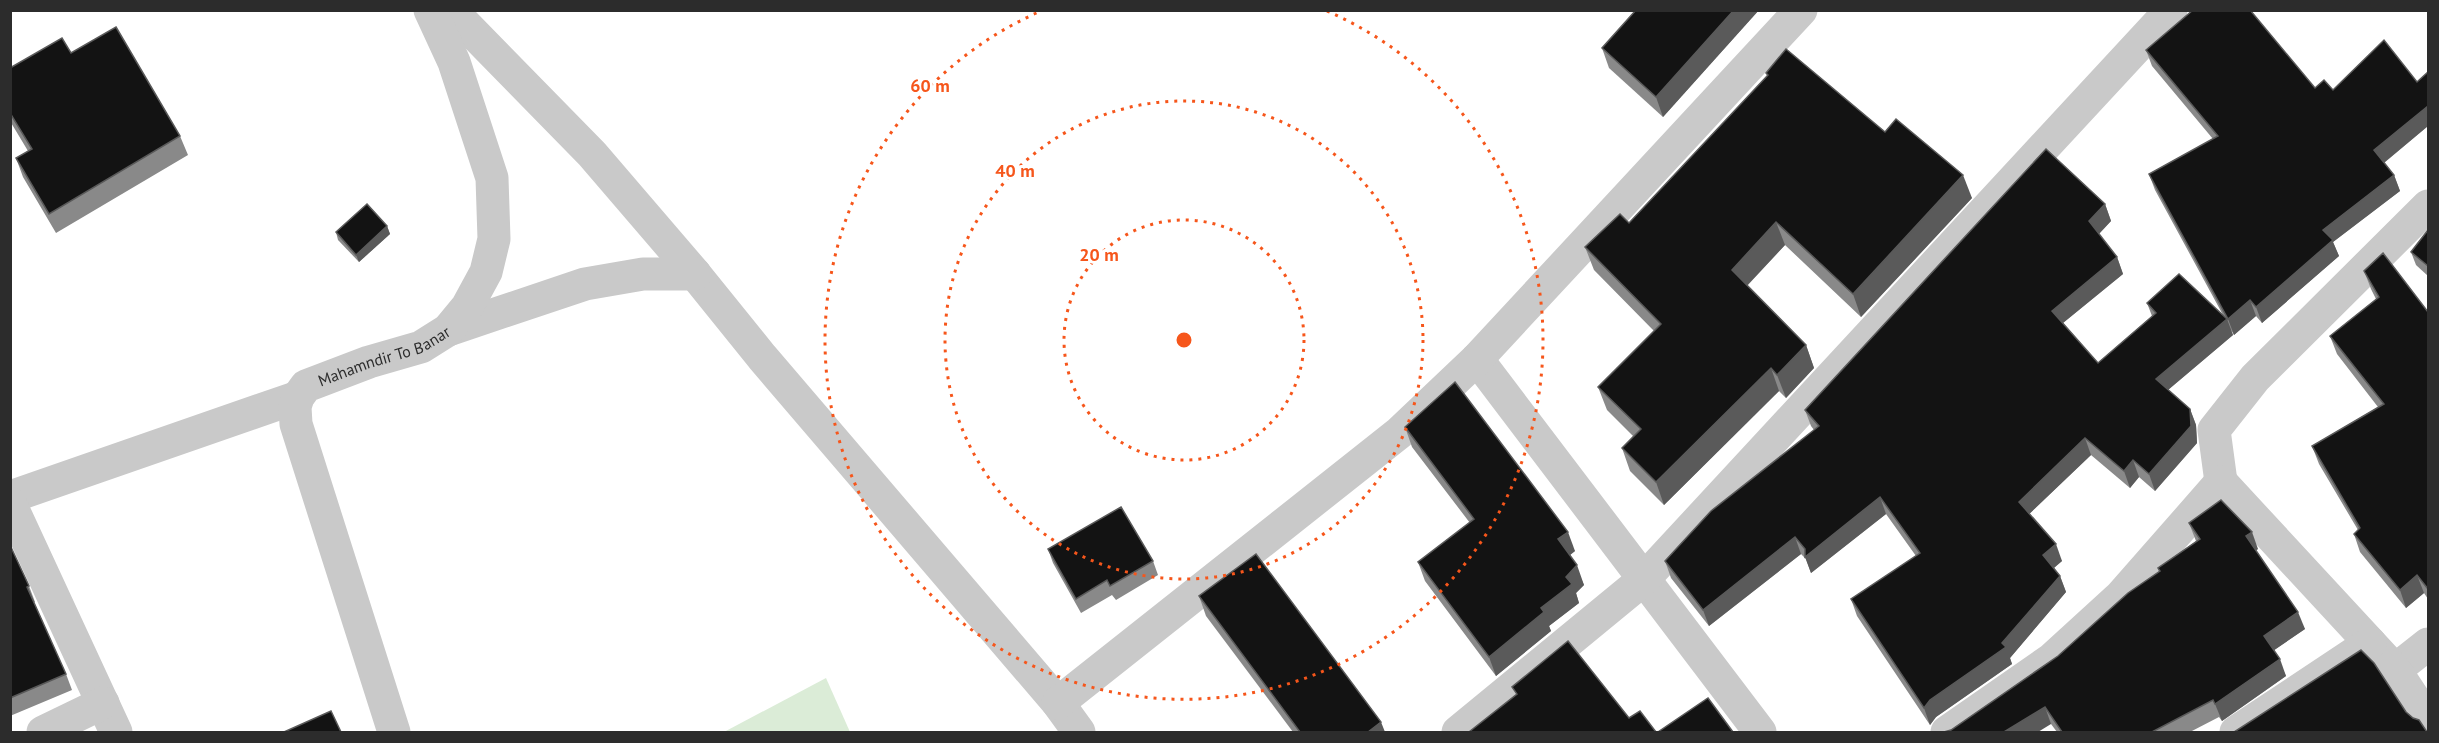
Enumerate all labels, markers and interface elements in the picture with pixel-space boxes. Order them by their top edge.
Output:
text: 60 m [910,74,950,97]
text: 40 m [995,159,1035,182]
text: 20 m [1079,243,1119,266]
street label: Mahamndir To Banar [315,321,454,391]
centre of rings [1174,330,1194,350]

